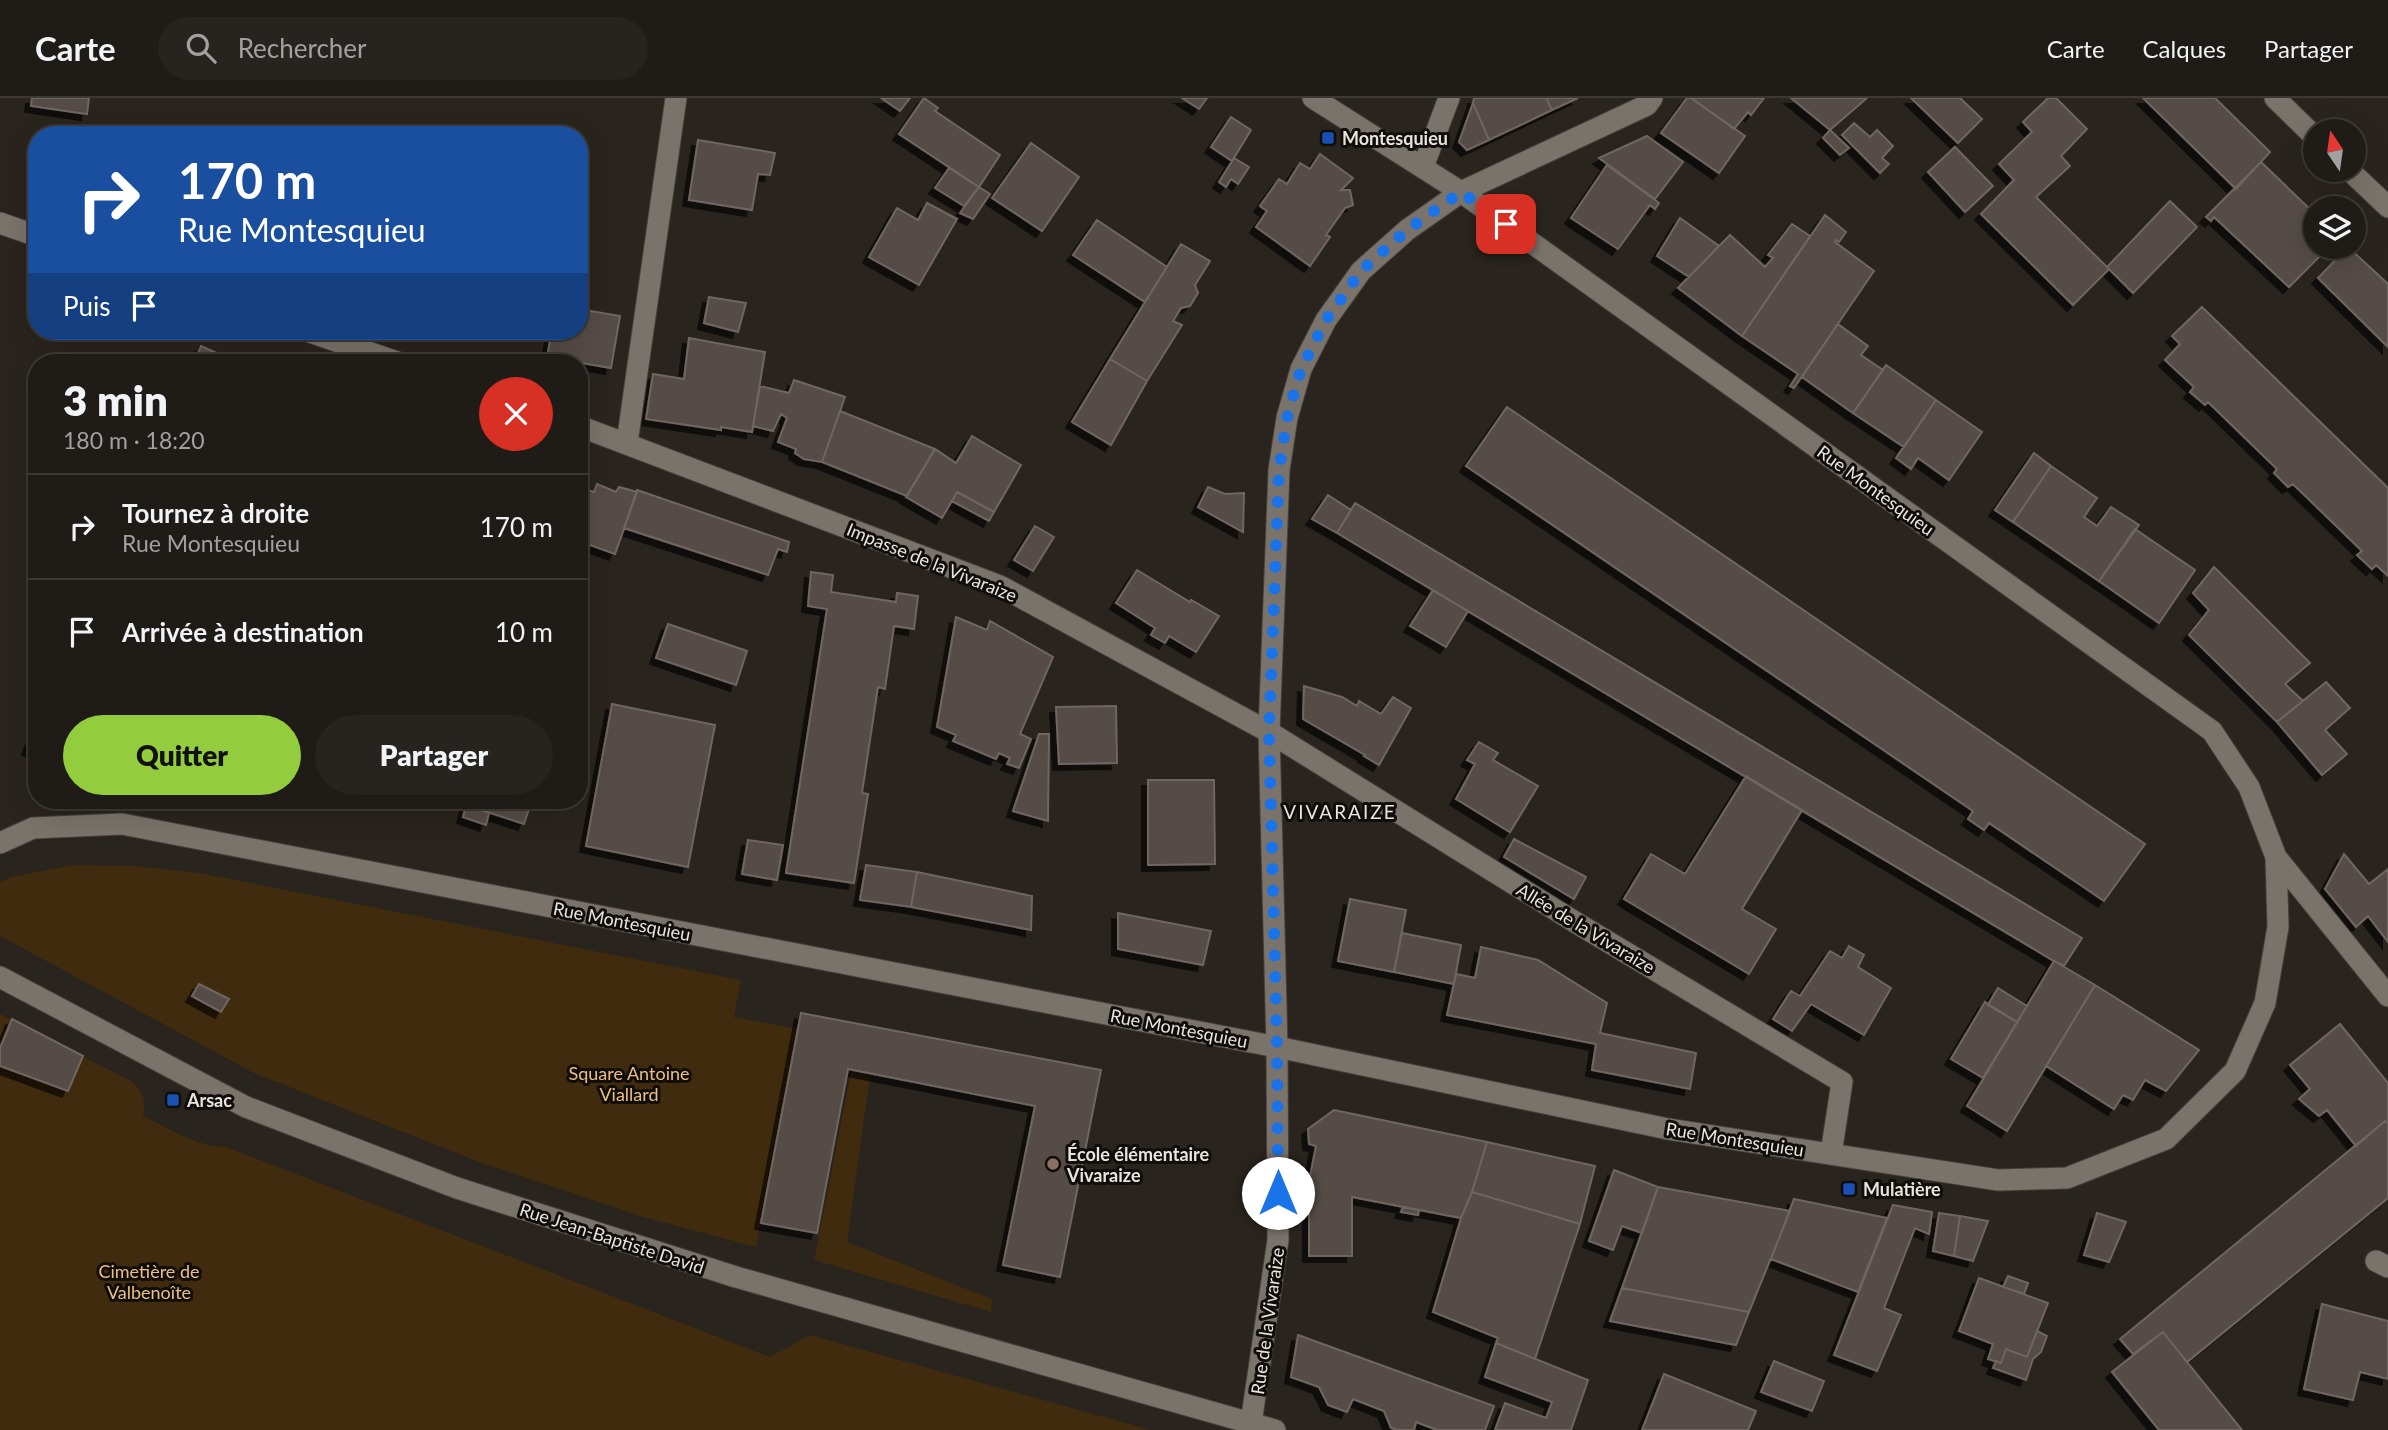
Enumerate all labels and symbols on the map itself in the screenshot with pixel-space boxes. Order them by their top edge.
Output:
north arrow [2303,119,2366,182]
place label: Montesquieu [1342,127,1448,149]
marker: Montesquieu [1320,130,1336,146]
pin [1476,194,1536,254]
street label: Rue Montesquieu [1813,440,1939,540]
street label: Impasse de la Vivaraize [844,518,1020,606]
district label: VIVARAIZE [1283,800,1397,823]
street label: Allée de la Vivaraize [1513,878,1659,978]
street label: Rue Montesquieu [552,897,692,945]
street label: Rue Montesquieu [1109,1004,1249,1052]
park label: Square Antoine Viallard [568,1062,690,1105]
place label: Arsac [186,1089,232,1111]
marker: Arsac [165,1092,181,1108]
street label: Rue Montesquieu [1664,1117,1806,1161]
place label: École élémentaire Vivaraize [1066,1143,1210,1186]
marker: École élémentaire Vivaraize [1045,1156,1061,1172]
position arrow [1241,1156,1315,1230]
place label: Mulatière [1863,1178,1941,1200]
marker: Mulatière [1841,1181,1857,1197]
street label: Rue Jean-Baptiste David [517,1198,707,1278]
street label: Rue de la Vivaraize [1246,1246,1288,1396]
park label: Cimetière de Valbenoîte [98,1260,200,1303]

